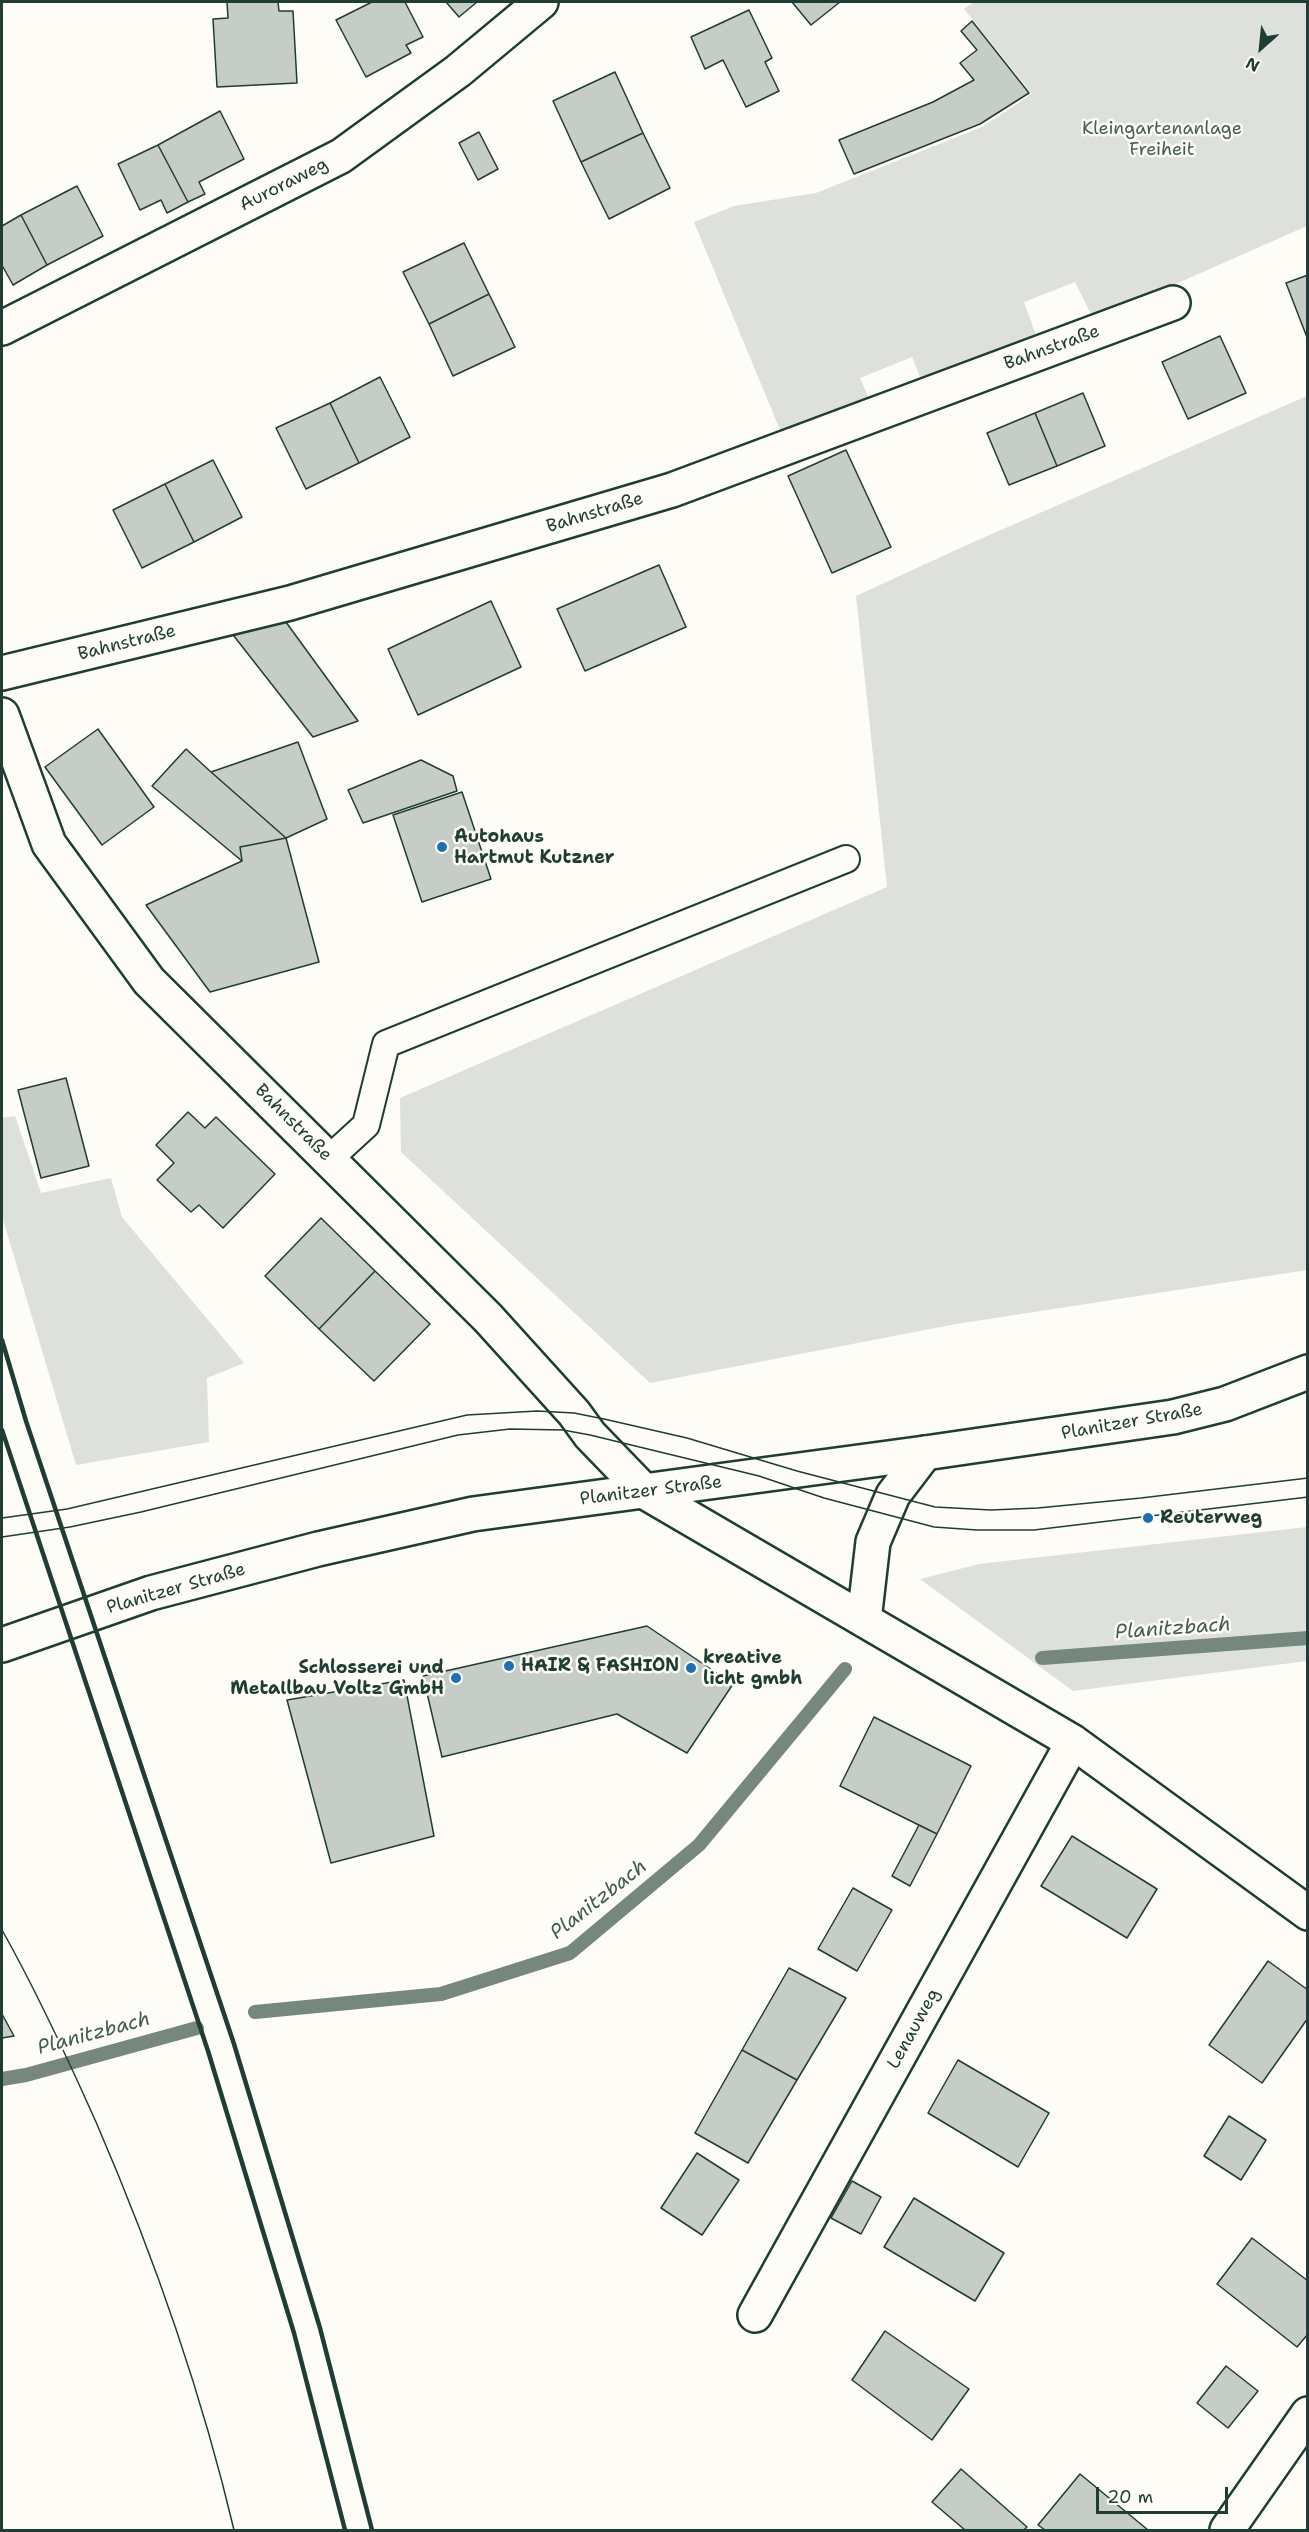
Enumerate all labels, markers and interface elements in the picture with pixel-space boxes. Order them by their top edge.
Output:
north arrow [1231,18,1291,78]
text: N [1242,52,1263,77]
park label: Kleingartenanlage Freiheit [1082,118,1242,160]
street label: Auroraweg [236,154,332,216]
street label: Bahnstraße [1001,321,1103,375]
street label: Bahnstraße [544,488,646,538]
street label: Bahnstraße [76,620,178,666]
place label: Autohaus Hartmut Kutzner [454,826,614,868]
marker: Autohaus Hartmut Kutzner [435,840,449,854]
street label: Bahnstraße [250,1080,336,1166]
street label: Planitzer Straße [1060,1399,1204,1445]
street label: Planitzer Straße [579,1472,723,1510]
place label: Reuterweg [1160,1507,1262,1529]
marker: Reuterweg [1141,1511,1155,1525]
street label: Planitzer Straße [104,1559,248,1619]
water label: Planitzbach [1114,1613,1232,1645]
place label: kreative licht gmbh [703,1647,802,1690]
place label: HAIR & FASHION [521,1655,679,1677]
place label: Schlosserei und Metallbau Voltz GmbH [230,1657,444,1700]
marker: HAIR & FASHION [502,1659,516,1673]
marker: kreative licht gmbh [684,1661,698,1675]
marker: Schlosserei und Metallbau Voltz GmbH [449,1671,463,1685]
water label: Planitzbach [546,1855,652,1945]
street label: Lenauweg [883,1985,945,2073]
water label: Planitzbach [35,2007,153,2061]
scale bar [1099,2475,1231,2513]
text: 20 m [1107,2485,1153,2509]

